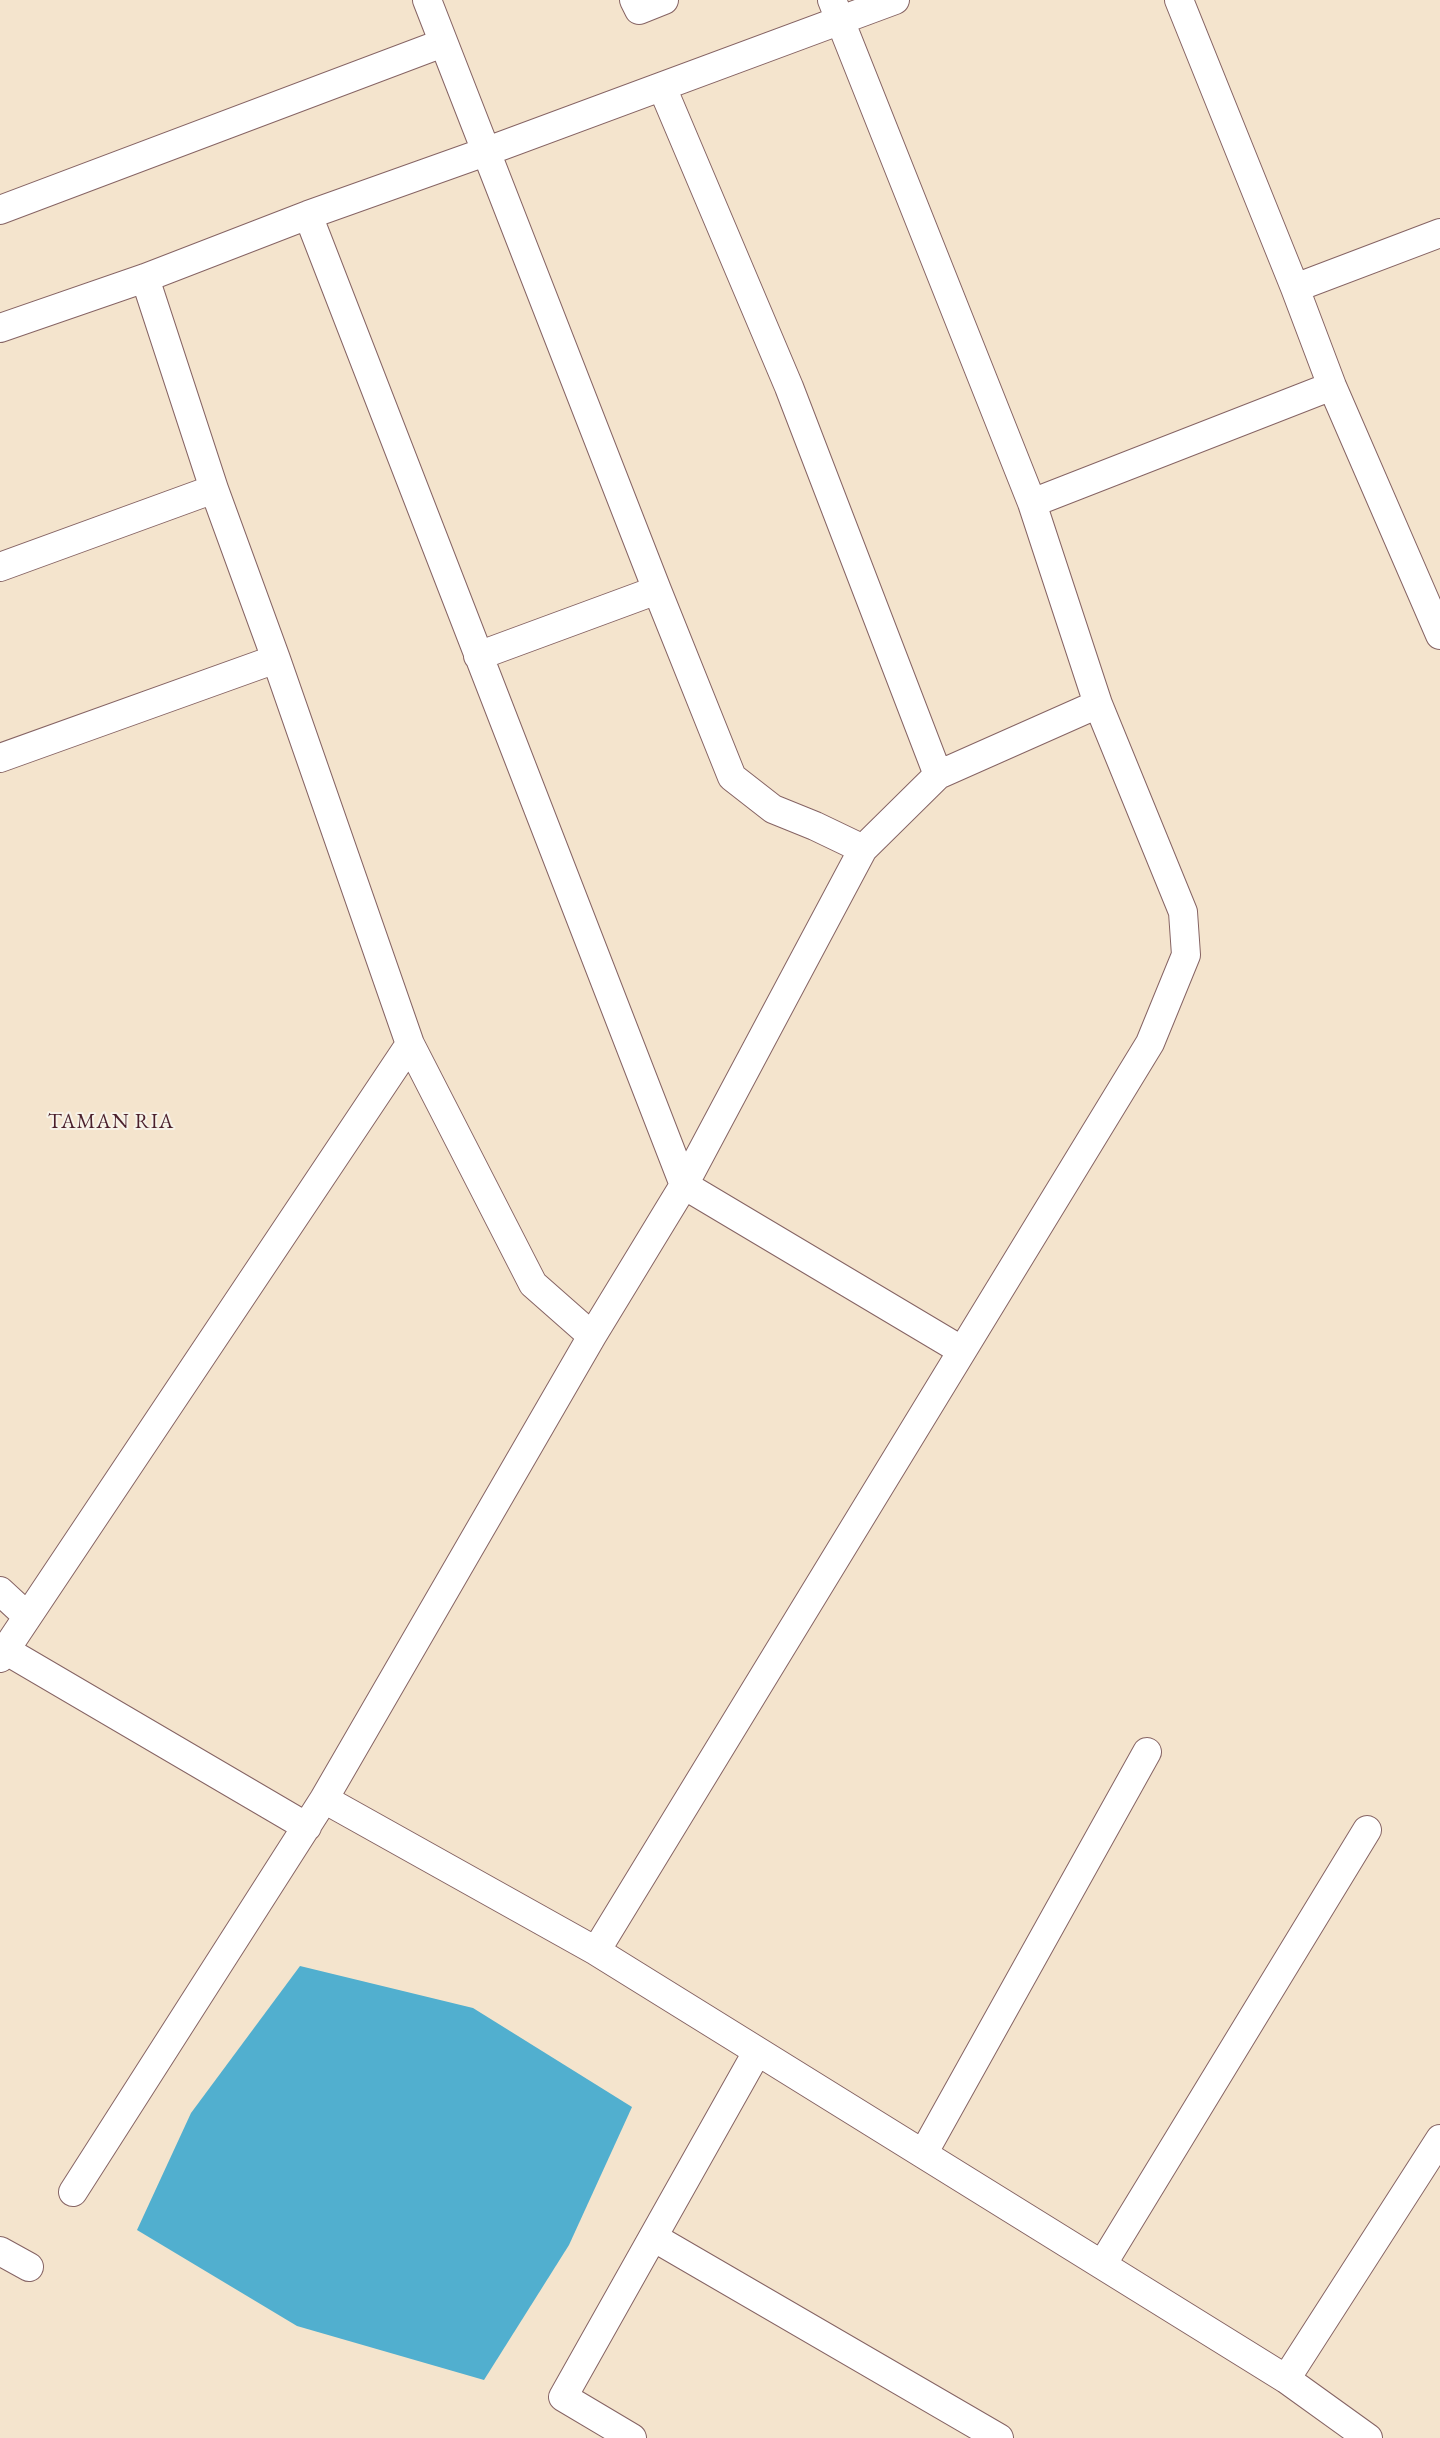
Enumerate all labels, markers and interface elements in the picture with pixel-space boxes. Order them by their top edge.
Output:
district label: TAMAN RIA [47,1109,175,1135]

